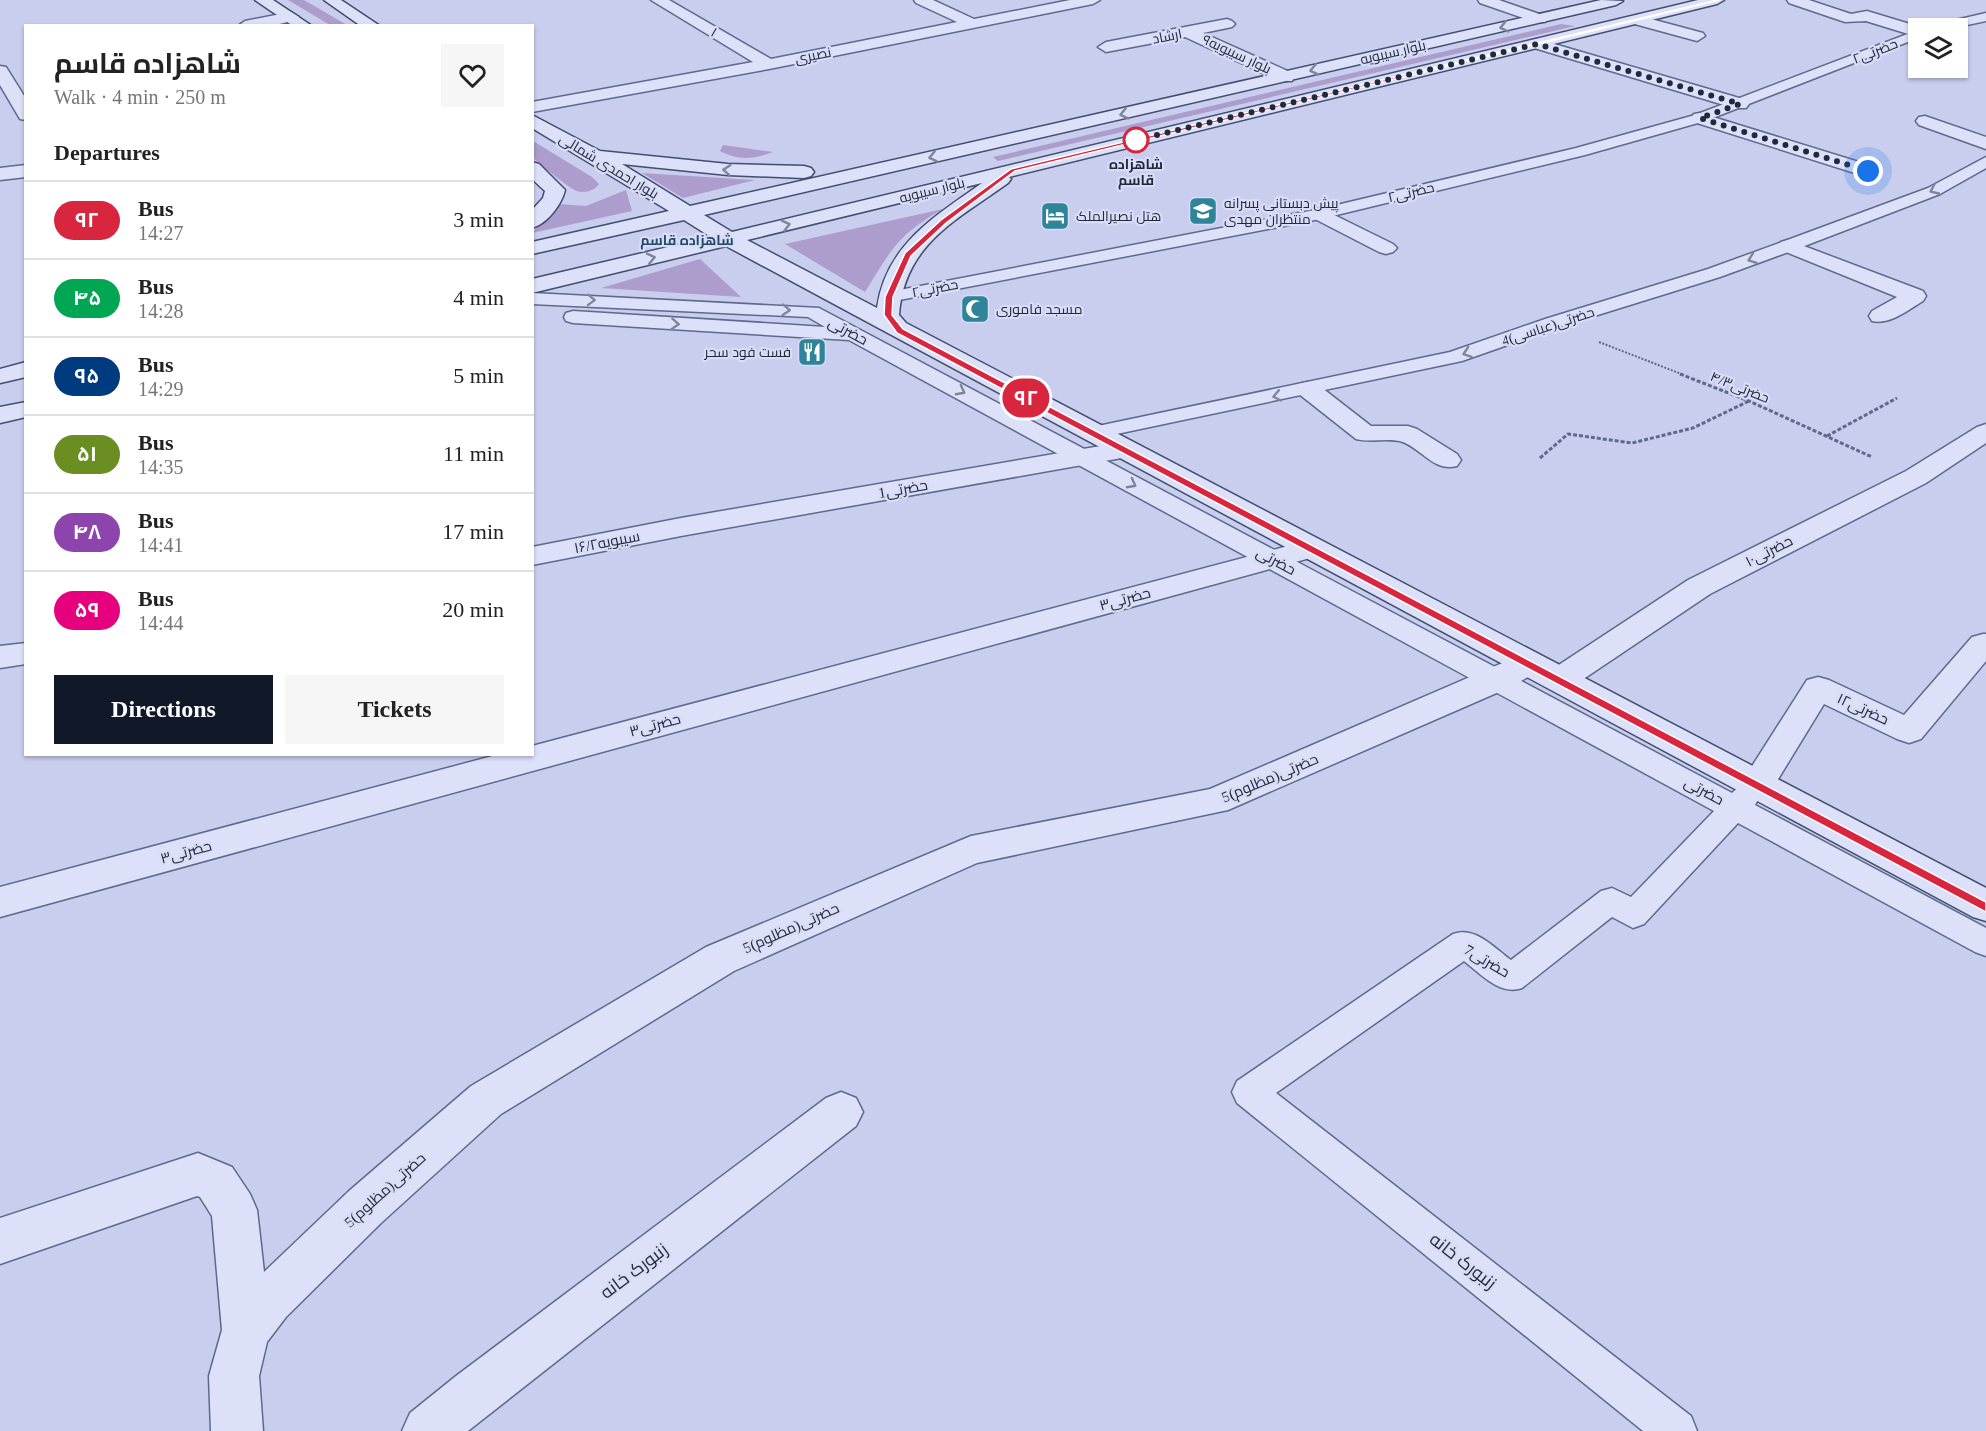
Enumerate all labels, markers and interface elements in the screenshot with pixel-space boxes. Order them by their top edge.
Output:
map controls [1908,18,1968,78]
button: layers [1908,18,1968,78]
one-way arrow [1499,20,1509,33]
street label: ۱ [708,25,719,40]
street label: ارشاد [1151,26,1183,47]
street label: بلوار سیبویه۹ [1200,32,1274,77]
street label: حضرتی۲ [1851,36,1900,67]
street label: بلوار سیبویه [1359,38,1427,67]
button: heart [441,44,504,107]
street label: نصیری [794,45,832,66]
text: شاهزاده قاسم [54,48,241,79]
one-way arrow [1309,63,1319,76]
text: Walk · 4 min · 250 m [54,86,226,108]
one-way arrow [1119,106,1129,119]
marker: شاهزاده قاسم [1123,127,1149,153]
street label: بلوار احمدی شمالی [556,131,661,202]
text: Departures [54,140,160,165]
one-way arrow [929,150,939,163]
place label: شاهزاده قاسم [1109,156,1163,190]
your location [1853,156,1883,186]
one-way arrow [722,164,731,177]
street label: بلوار سیبویه [898,175,966,206]
street label: حضرتی۲ [1387,180,1436,205]
one-way arrow [1930,182,1941,194]
school or university icon: پیش دبستانی پسرانه منتظران مهدی [1187,195,1219,227]
text: Bus [138,196,173,221]
place label: پیش دبستانی پسرانه منتظران مهدی [1224,196,1339,227]
hotel icon: هتل نصیرالملک [1039,200,1071,232]
text: 3 min [453,207,504,232]
text: ۹۲ [75,208,99,232]
place label: هتل نصیرالملک [1076,209,1161,224]
one-way arrow [780,220,790,233]
text: 14:27 [138,222,184,244]
district label: شاهزاده قاسم [640,232,734,250]
one-way arrow [645,252,655,265]
one-way arrow [1747,252,1758,264]
text: Bus [138,274,173,299]
street label: حضرتی۲ [911,277,960,300]
text: 4 min [453,285,504,310]
text: ۴۵ [73,286,101,310]
mosque icon: مسجد فاموری [959,293,991,325]
one-way arrow [586,294,595,307]
text: 14:28 [138,300,184,322]
place label: مسجد فاموری [996,302,1082,317]
one-way arrow [781,303,790,316]
street label: 4حضرتی(عباسی) [1500,304,1597,349]
street label: حضرتی [825,314,870,350]
one-way arrow [670,318,679,331]
restaurant icon: فست فود سحر [796,336,828,368]
place label: فست فود سحر [703,345,791,360]
one-way arrow [1462,345,1473,358]
text: Bus [138,352,173,377]
text: 5 min [453,363,504,388]
text: ۹۵ [75,364,99,388]
street label: حضرتی۴/۳ [1708,369,1771,406]
text: 14:29 [138,378,184,400]
line badge: ۹۲ [999,378,1053,418]
one-way arrow [954,384,965,395]
text: ۹۲ [1014,386,1038,410]
one-way arrow [1272,388,1282,401]
text: Bus [138,430,173,455]
text: 11 min [443,441,504,466]
text: ۵۱ [77,442,97,466]
text: 14:35 [138,456,184,478]
street label: 1حضرتی [877,477,929,503]
one-way arrow [1126,477,1137,488]
text: Bus [138,508,173,533]
text: 17 min [442,519,504,544]
text: ۴۸ [72,520,102,544]
street label: سیبویه۱۶/۲ [573,528,641,557]
street label: حضرتی۱۰ [1743,532,1796,571]
text: 14:41 [138,534,184,556]
street label: حضرتی [1253,544,1298,580]
street label: حضرتی۳ [1098,584,1153,615]
text: Bus [138,586,173,611]
text: 20 min [442,597,504,622]
text: ۵۹ [75,598,99,622]
text: 14:44 [138,612,184,634]
button: Directions [54,675,273,744]
button: Tickets [285,675,504,744]
street label: حضرتی۱۲ [1834,690,1891,730]
street label: حضرتی۳ [628,710,683,741]
street label: 5حضرتی(مظلوم) [1219,750,1322,807]
street label: حضرتی [1681,774,1726,810]
street label: حضرتی۳ [159,837,214,868]
street label: 5حضرتی(مظلوم) [741,900,842,958]
street label: 7حضرتی [1460,941,1513,982]
street label: 5حضرتی(مظلوم) [341,1149,430,1232]
street label: زنبورک خانه [1425,1229,1500,1294]
street label: زنبورک خانه [596,1239,672,1304]

